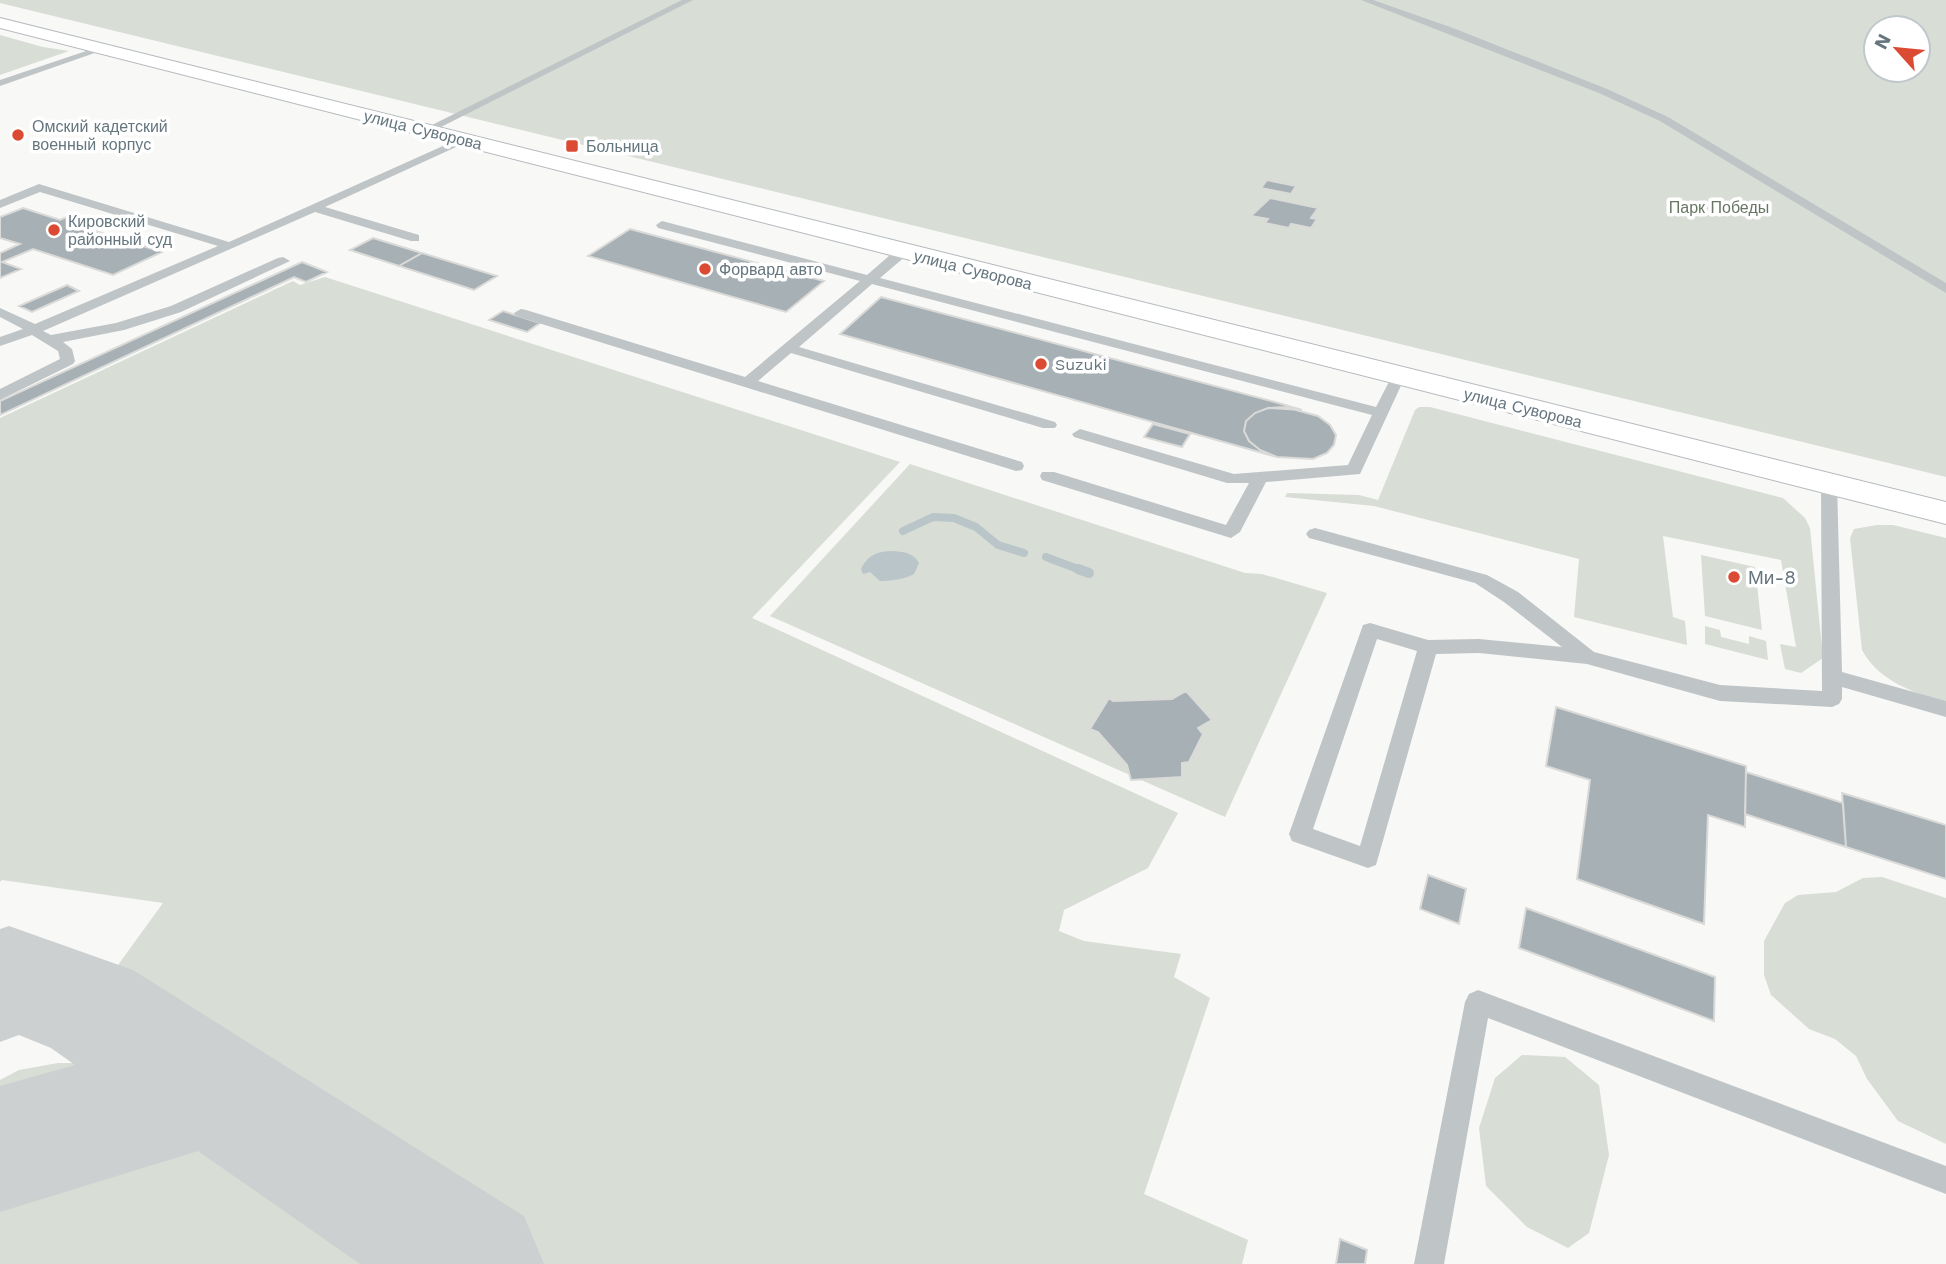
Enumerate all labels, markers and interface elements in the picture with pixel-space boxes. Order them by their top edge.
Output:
north arrow [1862,14,1932,84]
text: N [1869,30,1896,53]
street label: улица Суворова [362,106,484,154]
place label: Омский кадетский военный корпус [32,117,168,154]
marker: Омский кадетский военный корпус [10,127,26,143]
place label: Больница [586,137,659,156]
marker: Больница [564,138,580,154]
park label: Парк Победы [1669,198,1769,217]
place label: Кировский районный суд [68,212,173,249]
marker: Кировский районный суд [46,222,62,238]
street label: улица Суворова [912,246,1034,294]
place label: Форвард авто [719,260,823,279]
marker: Форвард авто [697,261,713,277]
place label: Suzuki [1055,355,1107,374]
marker: Suzuki [1033,356,1049,372]
street label: улица Суворова [1462,384,1584,432]
place label: Ми-8 [1748,566,1796,589]
marker: Ми-8 [1726,569,1742,585]

